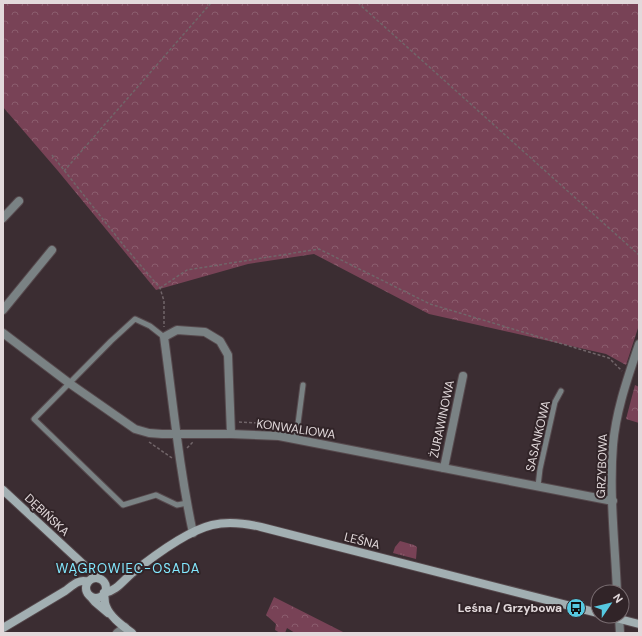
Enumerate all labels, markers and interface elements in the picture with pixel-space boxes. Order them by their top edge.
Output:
street label: ŻURAWINOWA [426,379,458,459]
street label: SASANKOWA [522,399,554,473]
street label: KONWALIOWA [255,416,337,442]
street label: GRZYBOWA [593,433,611,499]
street label: DĘBIŃSKA [21,490,73,540]
street label: LEŚNA [342,529,382,553]
district label: WĄGROWIEC-OSADA [56,560,200,577]
north arrow [590,584,630,624]
text: N [610,591,626,606]
bus stop icon: Leśna / Grzybowa [565,597,587,619]
place label: Leśna / Grzybowa [458,600,562,616]

